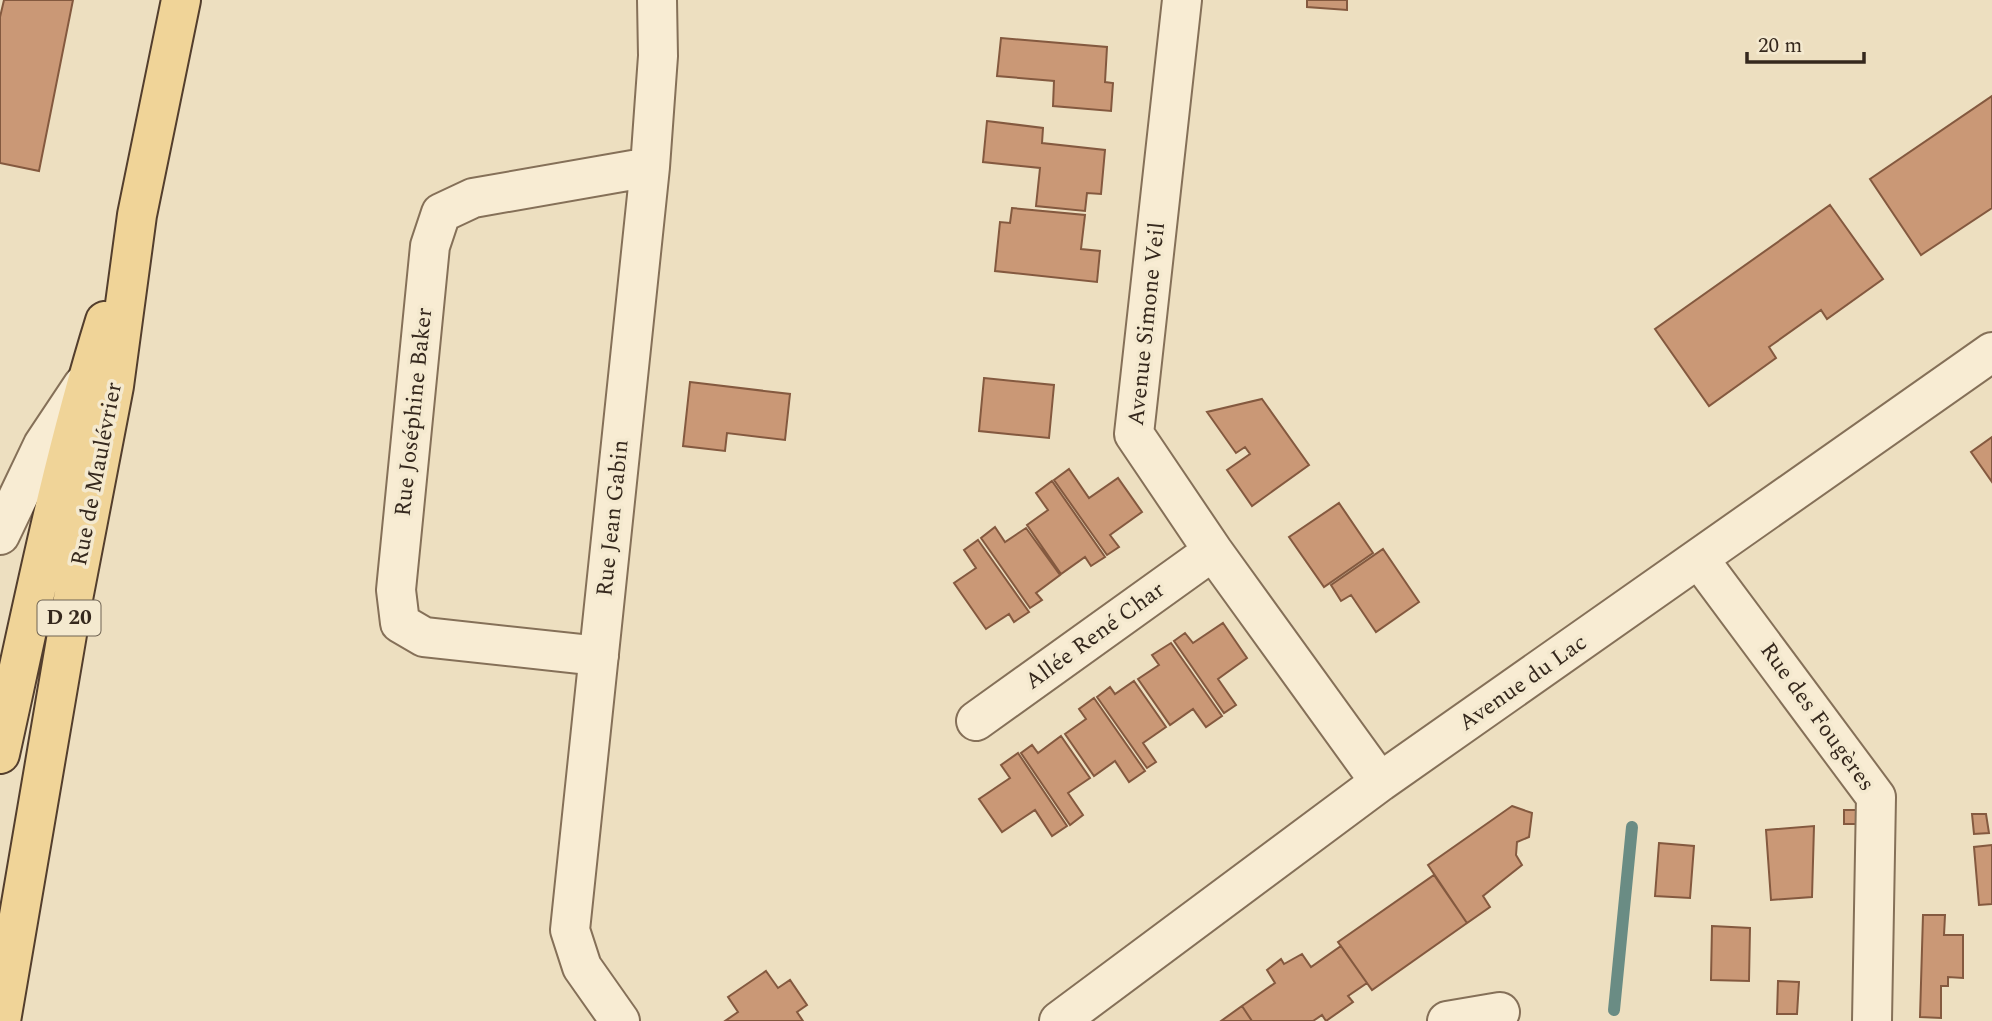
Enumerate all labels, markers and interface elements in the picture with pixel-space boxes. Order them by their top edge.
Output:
scale bar [1747,21,1864,65]
text: 20 m [1758,30,1802,62]
street label: Avenue Simone Veil [1119,220,1175,428]
street label: Rue Joséphine Baker [386,306,442,518]
street label: Rue de Maulévrier [62,379,132,569]
street label: Rue Jean Gabin [587,438,639,598]
street label: Allée René Char [1018,573,1172,699]
road number: D 20 [38,600,100,636]
street label: Avenue du Lac [1452,626,1594,740]
street label: Rue des Fougères [1751,635,1883,799]

